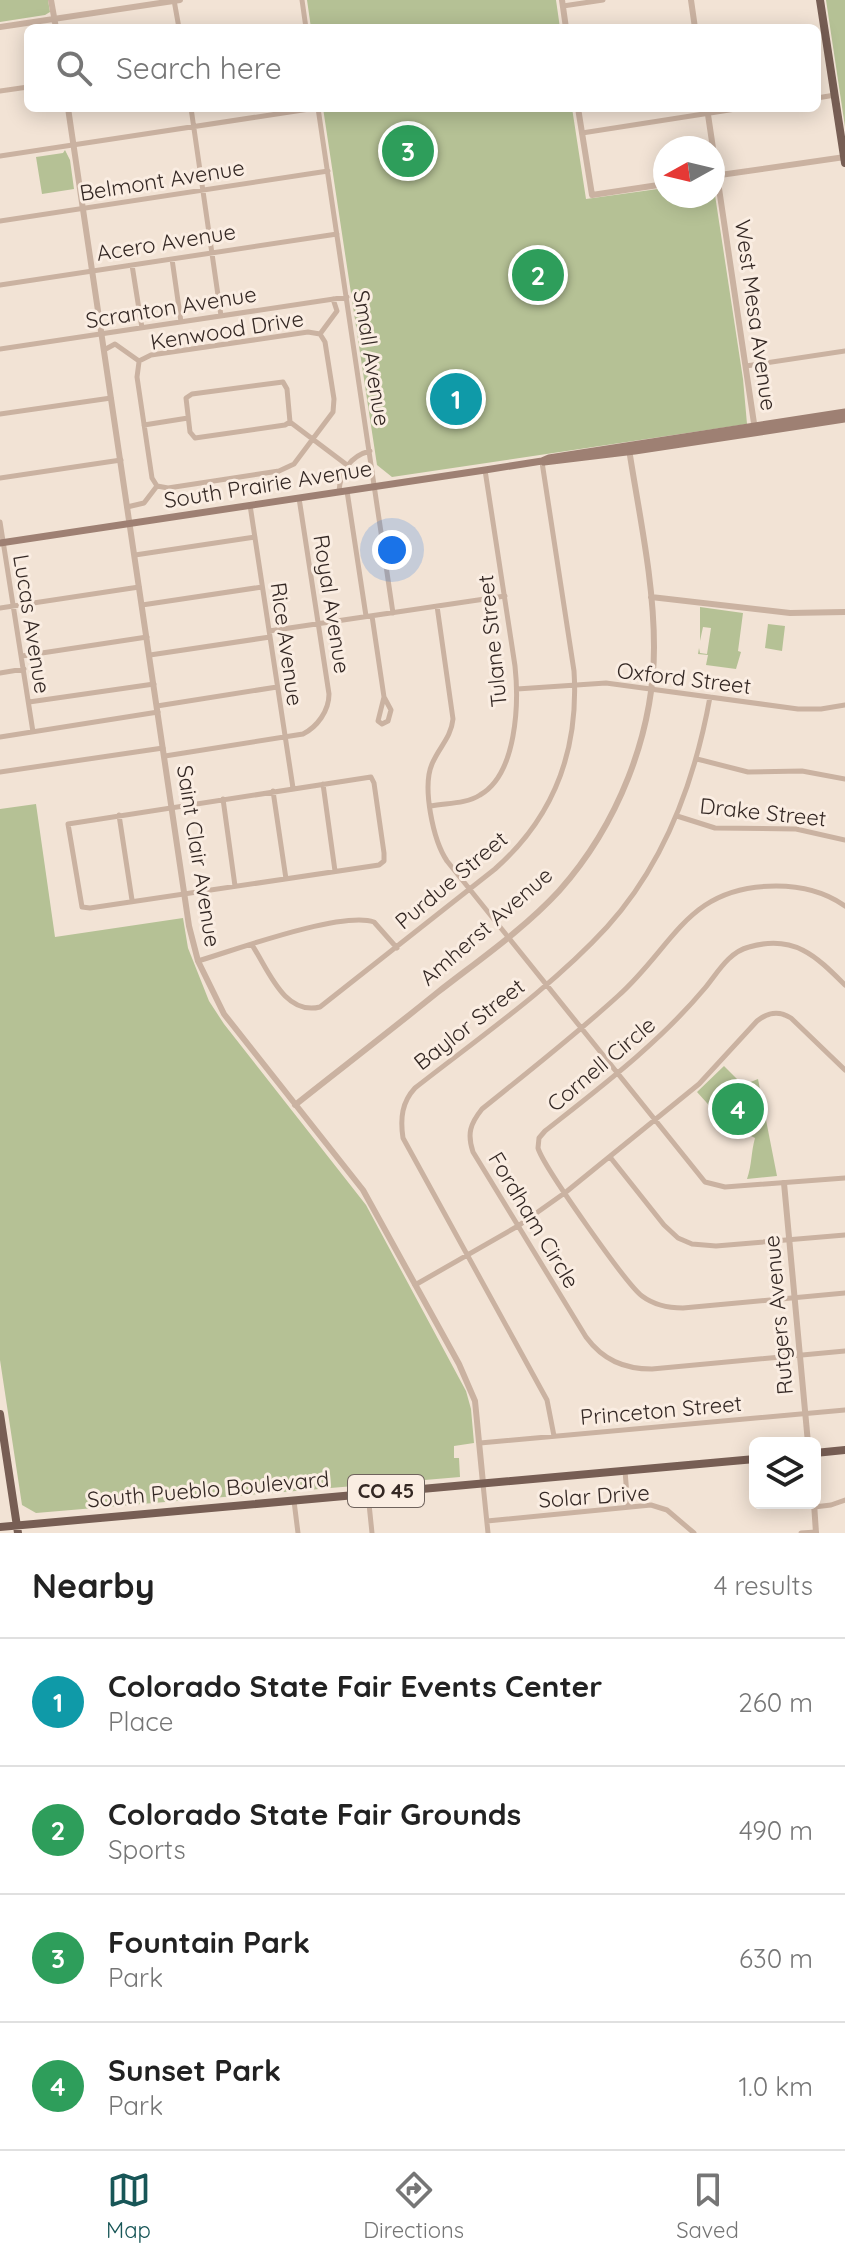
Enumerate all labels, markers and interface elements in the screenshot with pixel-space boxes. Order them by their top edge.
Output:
search box [24,24,821,112]
icon: search [52,46,96,90]
text: Search here [116,49,282,87]
pin: 3 [382,121,434,181]
north arrow [653,136,725,208]
street label: Belmont Avenue [78,153,246,207]
street label: Acero Avenue [94,217,238,267]
street label: West Mesa Avenue [729,218,783,412]
pin: 2 [512,245,564,305]
street label: Scranton Avenue [84,280,258,334]
street label: Small Avenue [347,288,397,428]
street label: Kenwood Drive [148,304,306,356]
pin: 1 [430,369,482,429]
street label: South Prairie Avenue [162,454,374,514]
your location [372,530,412,570]
street label: Royal Avenue [307,533,357,675]
street label: Lucas Avenue [7,552,57,696]
street label: Tulane Street [471,573,513,709]
street label: Rice Avenue [264,580,310,708]
street label: Oxford Street [615,656,753,700]
street label: Saint Clair Avenue [171,763,227,949]
street label: Drake Street [698,791,828,833]
street label: Purdue Street [389,825,513,935]
street label: Amherst Avenue [414,861,558,991]
street label: Baylor Street [408,972,530,1076]
street label: Cornell Circle [541,1010,661,1118]
pin: 4 [712,1079,764,1139]
street label: Fordham Circle [482,1147,586,1293]
street label: Rutgers Avenue [757,1234,799,1396]
street label: Princeton Street [579,1389,743,1431]
map controls [749,1437,821,1509]
button: layers [749,1437,821,1509]
street label: South Pueblo Boulevard [86,1464,330,1514]
road number: CO 45 [348,1475,424,1507]
street label: Solar Drive [537,1478,651,1514]
text: Nearby [32,1564,155,1607]
text: 4 results [714,1569,813,1602]
text: Colorado State Fair Events Center [108,1667,602,1705]
text: 1 [53,1686,63,1719]
text: 260 m [738,1686,813,1719]
text: Place [108,1705,173,1738]
text: Colorado State Fair Grounds [108,1795,521,1833]
text: 2 [51,1814,65,1847]
text: 490 m [739,1814,813,1847]
text: Sports [108,1833,186,1866]
text: Fountain Park [108,1923,310,1961]
text: 3 [51,1942,65,1975]
text: 630 m [739,1942,813,1975]
text: Park [108,1961,163,1994]
text: Sunset Park [108,2051,281,2089]
text: 4 [50,2070,66,2103]
text: 1.0 km [738,2070,813,2103]
text: Park [108,2089,163,2122]
tab: Map [106,2168,151,2244]
tab: Directions [363,2168,464,2244]
tab: Saved [676,2168,739,2244]

